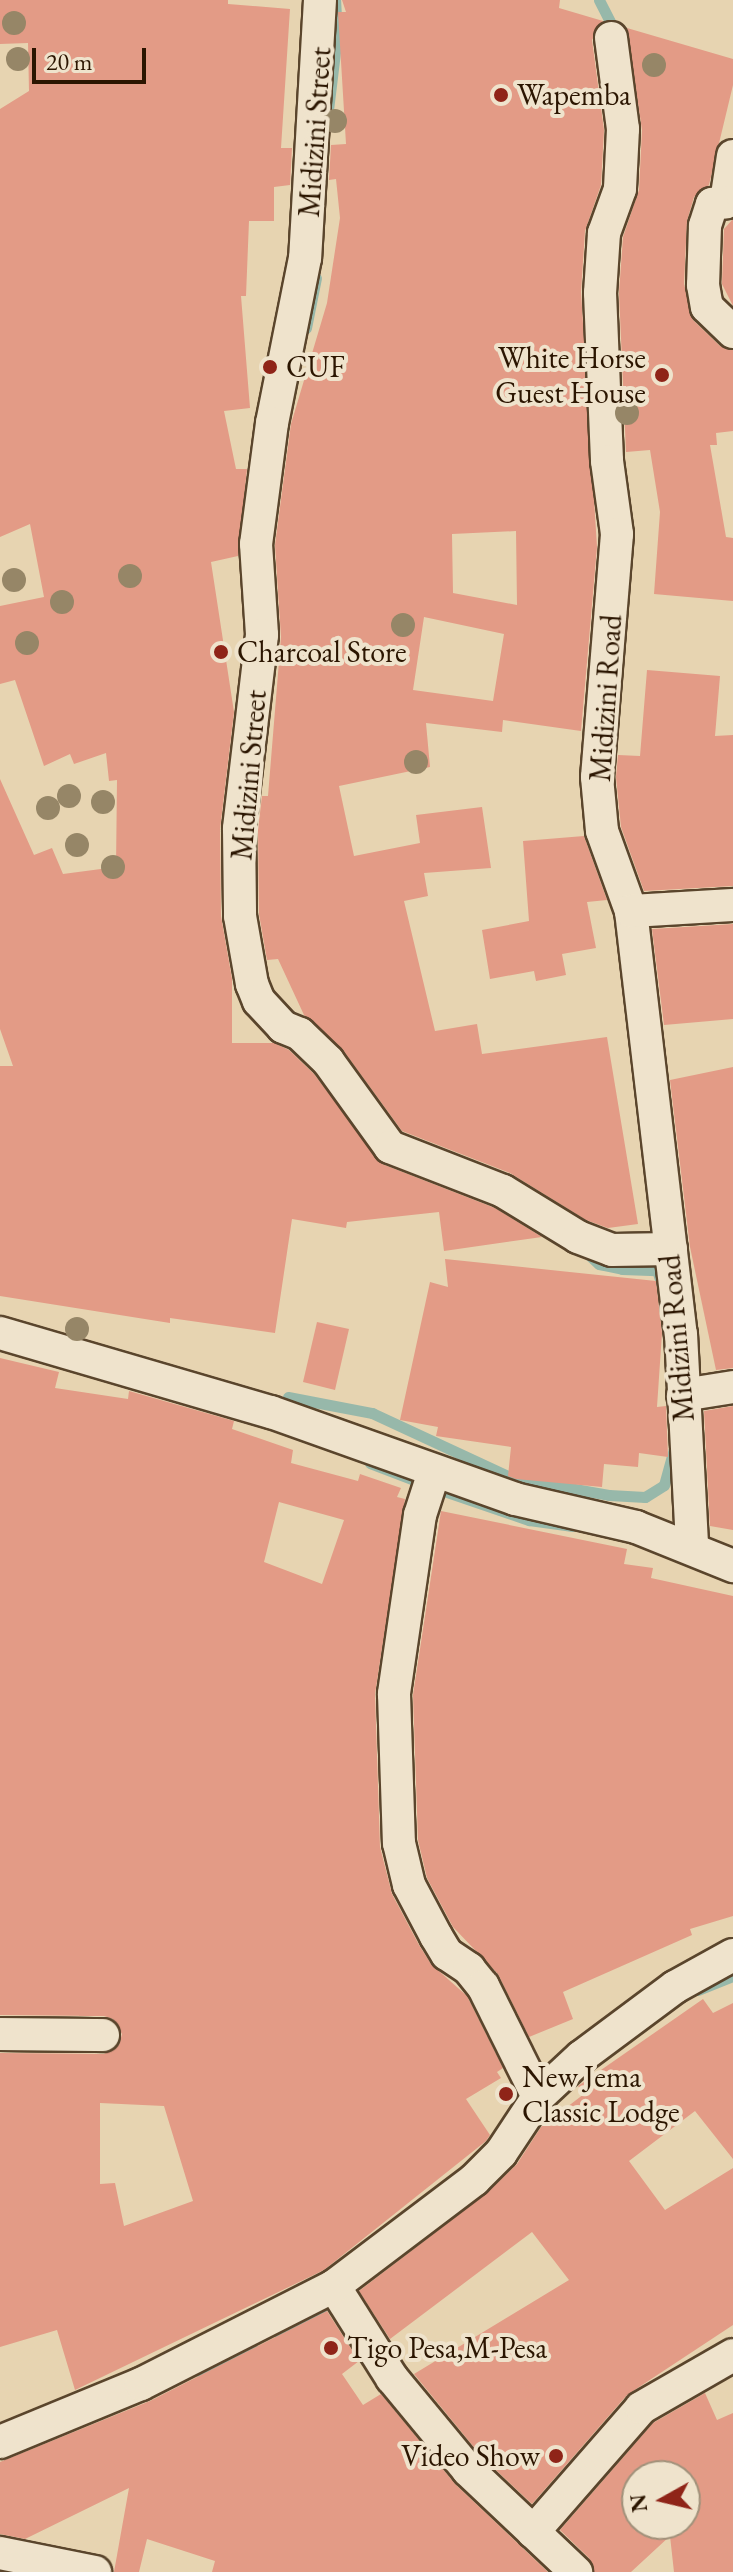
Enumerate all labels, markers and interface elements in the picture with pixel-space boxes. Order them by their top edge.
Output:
scale bar [36,32,150,82]
text: 20 m [46,46,93,77]
street label: Midizini Street [291,46,339,218]
place label: Wapemba [517,77,631,113]
marker: Wapemba [492,86,510,104]
place label: White Horse Guest House [495,340,646,410]
place label: CUF [286,349,345,385]
marker: CUF [261,358,279,376]
marker: White Horse Guest House [653,366,671,384]
street label: Midizini Road [582,613,630,783]
place label: Charcoal Store [237,634,407,670]
marker: Charcoal Store [212,643,230,661]
street label: Midizini Street [224,688,274,862]
street label: Midizini Road [652,1253,702,1423]
place label: New Jema Classic Lodge [522,2059,680,2130]
marker: New Jema Classic Lodge [497,2085,515,2103]
place label: Tigo Pesa,M-Pesa [347,2330,547,2366]
marker: Tigo Pesa,M-Pesa [322,2339,340,2357]
place label: Video Show [401,2438,540,2474]
marker: Video Show [547,2447,565,2465]
north arrow [621,2460,701,2540]
text: N [623,2492,654,2514]

